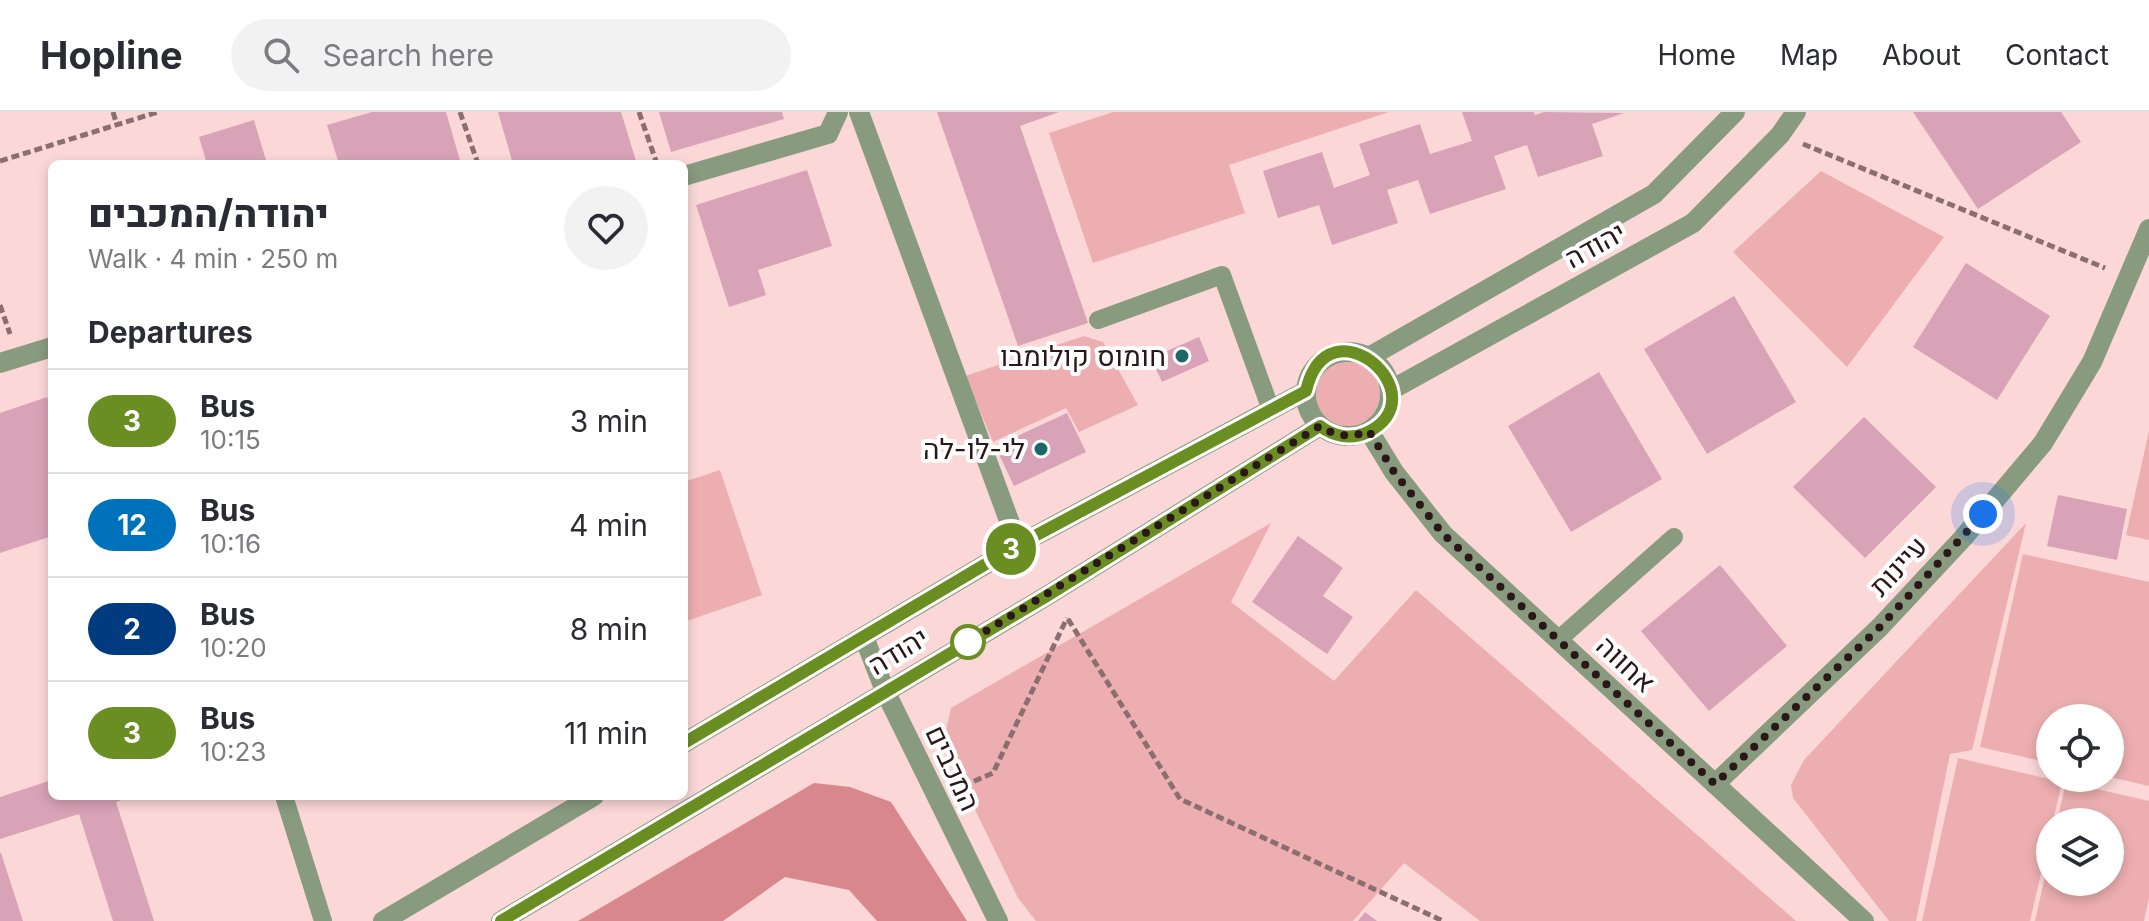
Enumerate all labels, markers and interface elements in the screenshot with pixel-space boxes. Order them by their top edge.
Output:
search box [231,19,791,91]
text: Hopline [40,32,183,78]
icon: search [259,33,303,77]
text: Search here [323,37,494,73]
text: Home [1657,38,1736,72]
text: Map [1780,38,1838,72]
text: About [1882,38,1961,72]
text: Contact [2005,38,2109,72]
button: heart [564,186,648,270]
text: יהודה/המכבים [88,190,329,236]
street label: יהודה [1559,215,1631,275]
text: Walk · 4 min · 250 m [88,243,338,274]
text: Departures [88,314,253,350]
place label: חומוס קולומבו [1000,339,1166,373]
marker: חומוס קולומבו [1173,347,1191,365]
text: Bus [200,388,255,424]
text: 3 min [570,403,648,439]
text: 3 [123,404,141,438]
text: 10:15 [200,424,261,455]
place label: לי-לו-לה [923,432,1025,466]
marker: לי-לו-לה [1032,440,1050,458]
text: Bus [200,492,255,528]
your location [1963,494,2003,534]
text: 4 min [569,507,648,543]
text: 12 [117,508,147,542]
line badge: 3 [985,523,1037,575]
text: 10:16 [200,528,261,559]
street label: עיינות [1862,529,1934,603]
text: 3 [1002,532,1020,566]
text: Bus [200,596,255,632]
text: 8 min [570,611,648,647]
text: 2 [123,612,141,646]
street label: יהודה [862,620,934,682]
unlabelled marker [951,625,985,659]
street label: אחווה [1590,628,1662,700]
text: 10:20 [200,632,267,663]
text: Bus [200,700,255,736]
map controls [2036,704,2124,896]
button: locate [2036,704,2124,792]
text: 11 min [564,715,648,751]
text: 3 [123,716,141,750]
street label: המכבים [919,720,987,816]
text: 10:23 [200,736,266,767]
button: layers [2036,808,2124,896]

